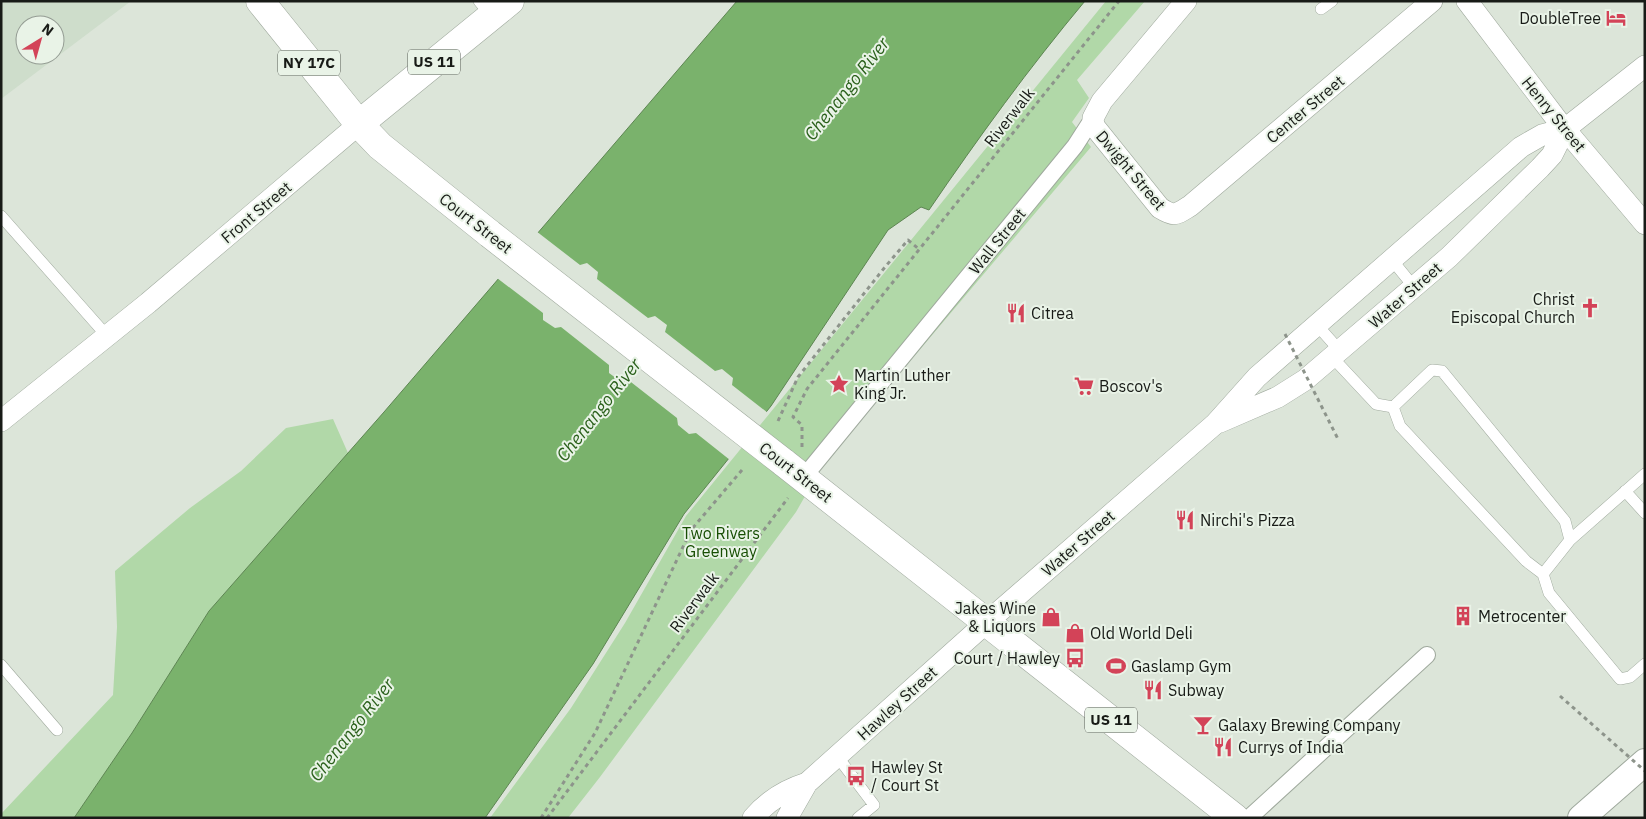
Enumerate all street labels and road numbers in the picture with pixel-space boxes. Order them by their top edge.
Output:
road number: NY 17C [278,50,340,76]
road number: US 11 [408,50,460,74]
street label: Center Street [1262,71,1348,147]
street label: Henry Street [1518,72,1590,156]
street label: Riverwalk [980,83,1039,151]
street label: Dwight Street [1092,126,1170,214]
street label: Front Street [217,177,295,247]
street label: Court Street [435,188,517,258]
street label: Wall Street [964,204,1030,278]
street label: Water Street [1364,258,1446,332]
street label: Court Street [755,437,837,507]
street label: Water Street [1037,506,1119,580]
street label: Riverwalk [665,568,723,636]
street label: Hawley Street [853,662,941,744]
road number: US 11 [1085,708,1137,732]

